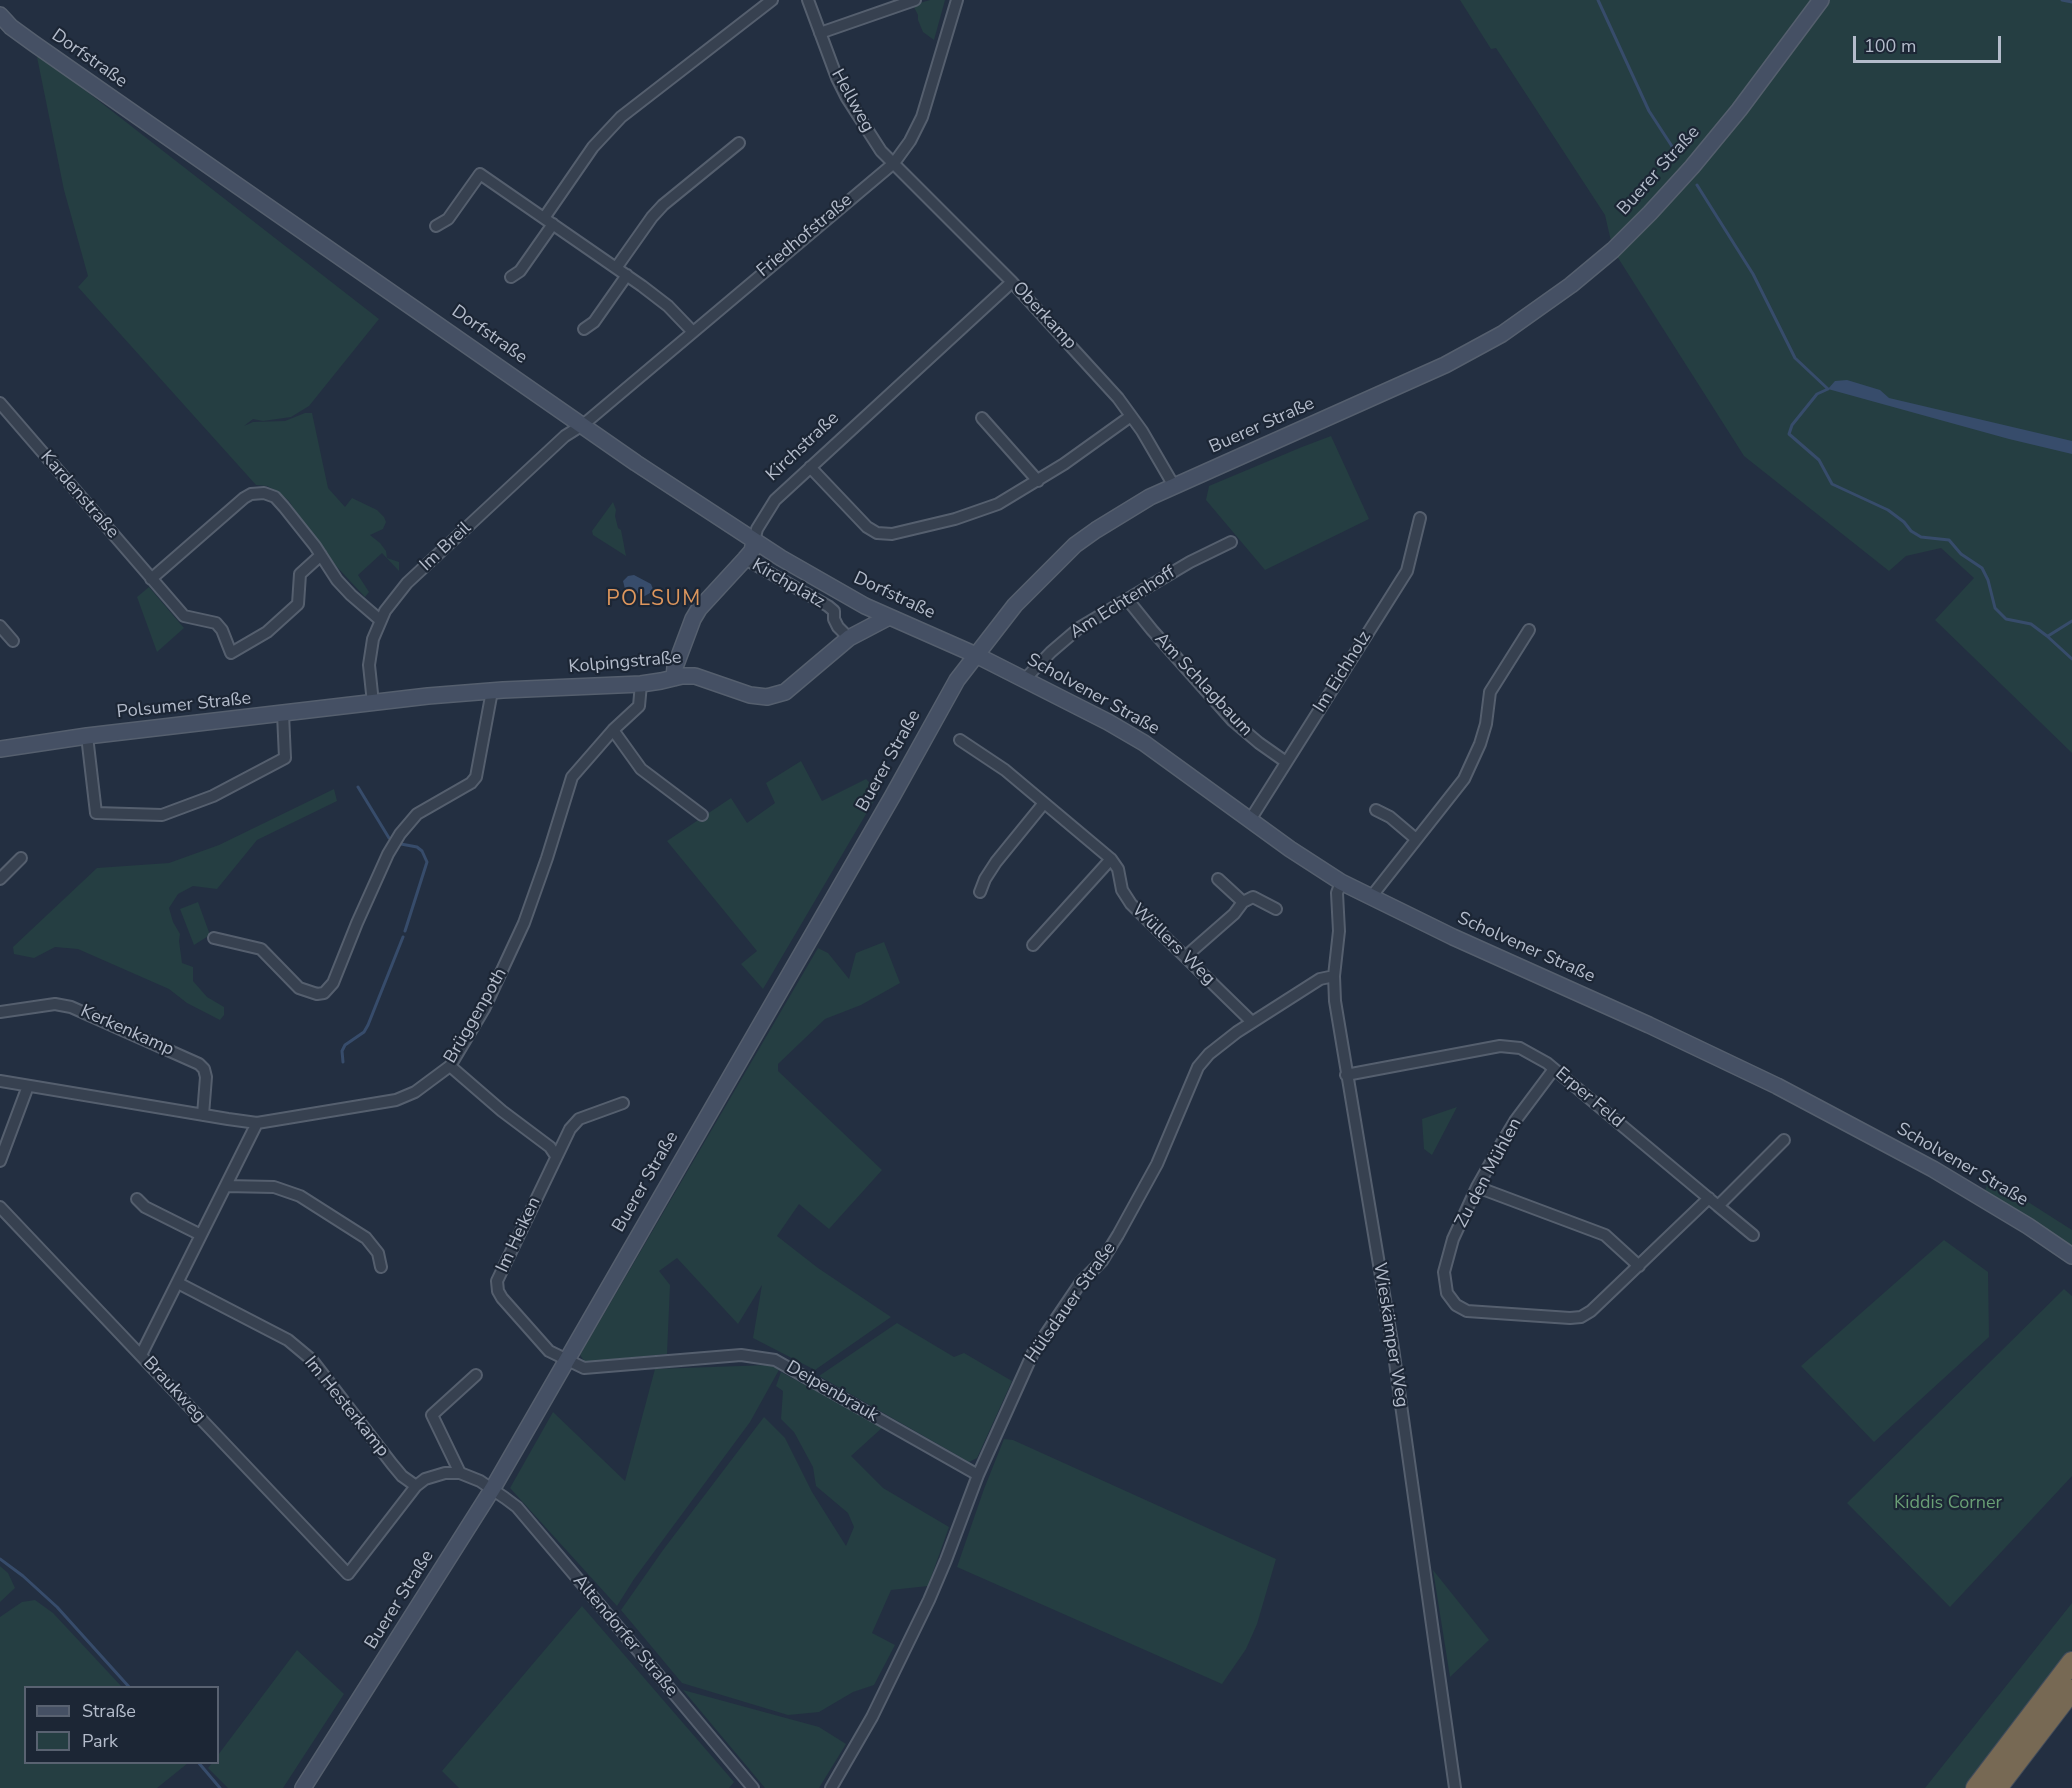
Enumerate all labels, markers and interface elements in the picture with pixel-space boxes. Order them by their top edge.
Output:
scale bar [1856,24,2004,62]
street label: Dorfstraße [47,25,131,93]
text: 100 m [1864,34,1916,58]
street label: Hellweg [826,66,878,136]
street label: Buerer Straße [1613,122,1705,220]
street label: Friedhofstraße [753,190,857,282]
street label: Oberkamp [1007,278,1081,354]
street label: Dorfstraße [447,301,531,369]
street label: Buerer Straße [1206,393,1318,459]
street label: Kirchstraße [762,408,844,486]
street label: Kardenstraße [35,447,123,543]
street label: Im Breil [416,518,476,576]
street label: Kirchplatz [748,555,828,613]
street label: Am Echtenhoff [1066,562,1180,644]
street label: Dorfstraße [850,568,938,624]
district label: POLSUM [606,587,702,613]
street label: Im Eichholz [1310,627,1376,717]
street label: Am Schlagbaum [1149,629,1257,741]
street label: Kolpingstraße [568,647,682,679]
street label: Scholvener Straße [1023,650,1163,740]
street label: Polsumer Straße [116,688,252,724]
street label: Buerer Straße [852,706,926,816]
street label: Wüllers Weg [1127,900,1219,990]
street label: Scholvener Straße [1454,908,1598,988]
street label: Brüggenpoth [440,964,512,1068]
street label: Kerkenkamp [77,1001,177,1061]
street label: Erper Feld [1550,1063,1628,1133]
street label: Zu den Mühlen [1451,1115,1527,1231]
street label: Scholvener Straße [1892,1119,2032,1211]
street label: Buerer Straße [608,1128,684,1236]
street label: Im Heiken [492,1194,546,1276]
street label: Hülsdauer Straße [1021,1239,1121,1367]
street label: Wieskämper Weg [1368,1261,1412,1409]
street label: Im Hesterkamp [299,1352,393,1462]
street label: Braukweg [138,1353,210,1427]
street label: Deipenbrauk [782,1357,882,1427]
park label: Kiddis Corner [1894,1493,2002,1515]
street label: Buerer Straße [361,1546,439,1654]
street label: Altendorfer Straße [568,1571,682,1701]
legend [24,1686,219,1764]
text: Straße [82,1699,136,1723]
text: Park [82,1729,118,1753]

